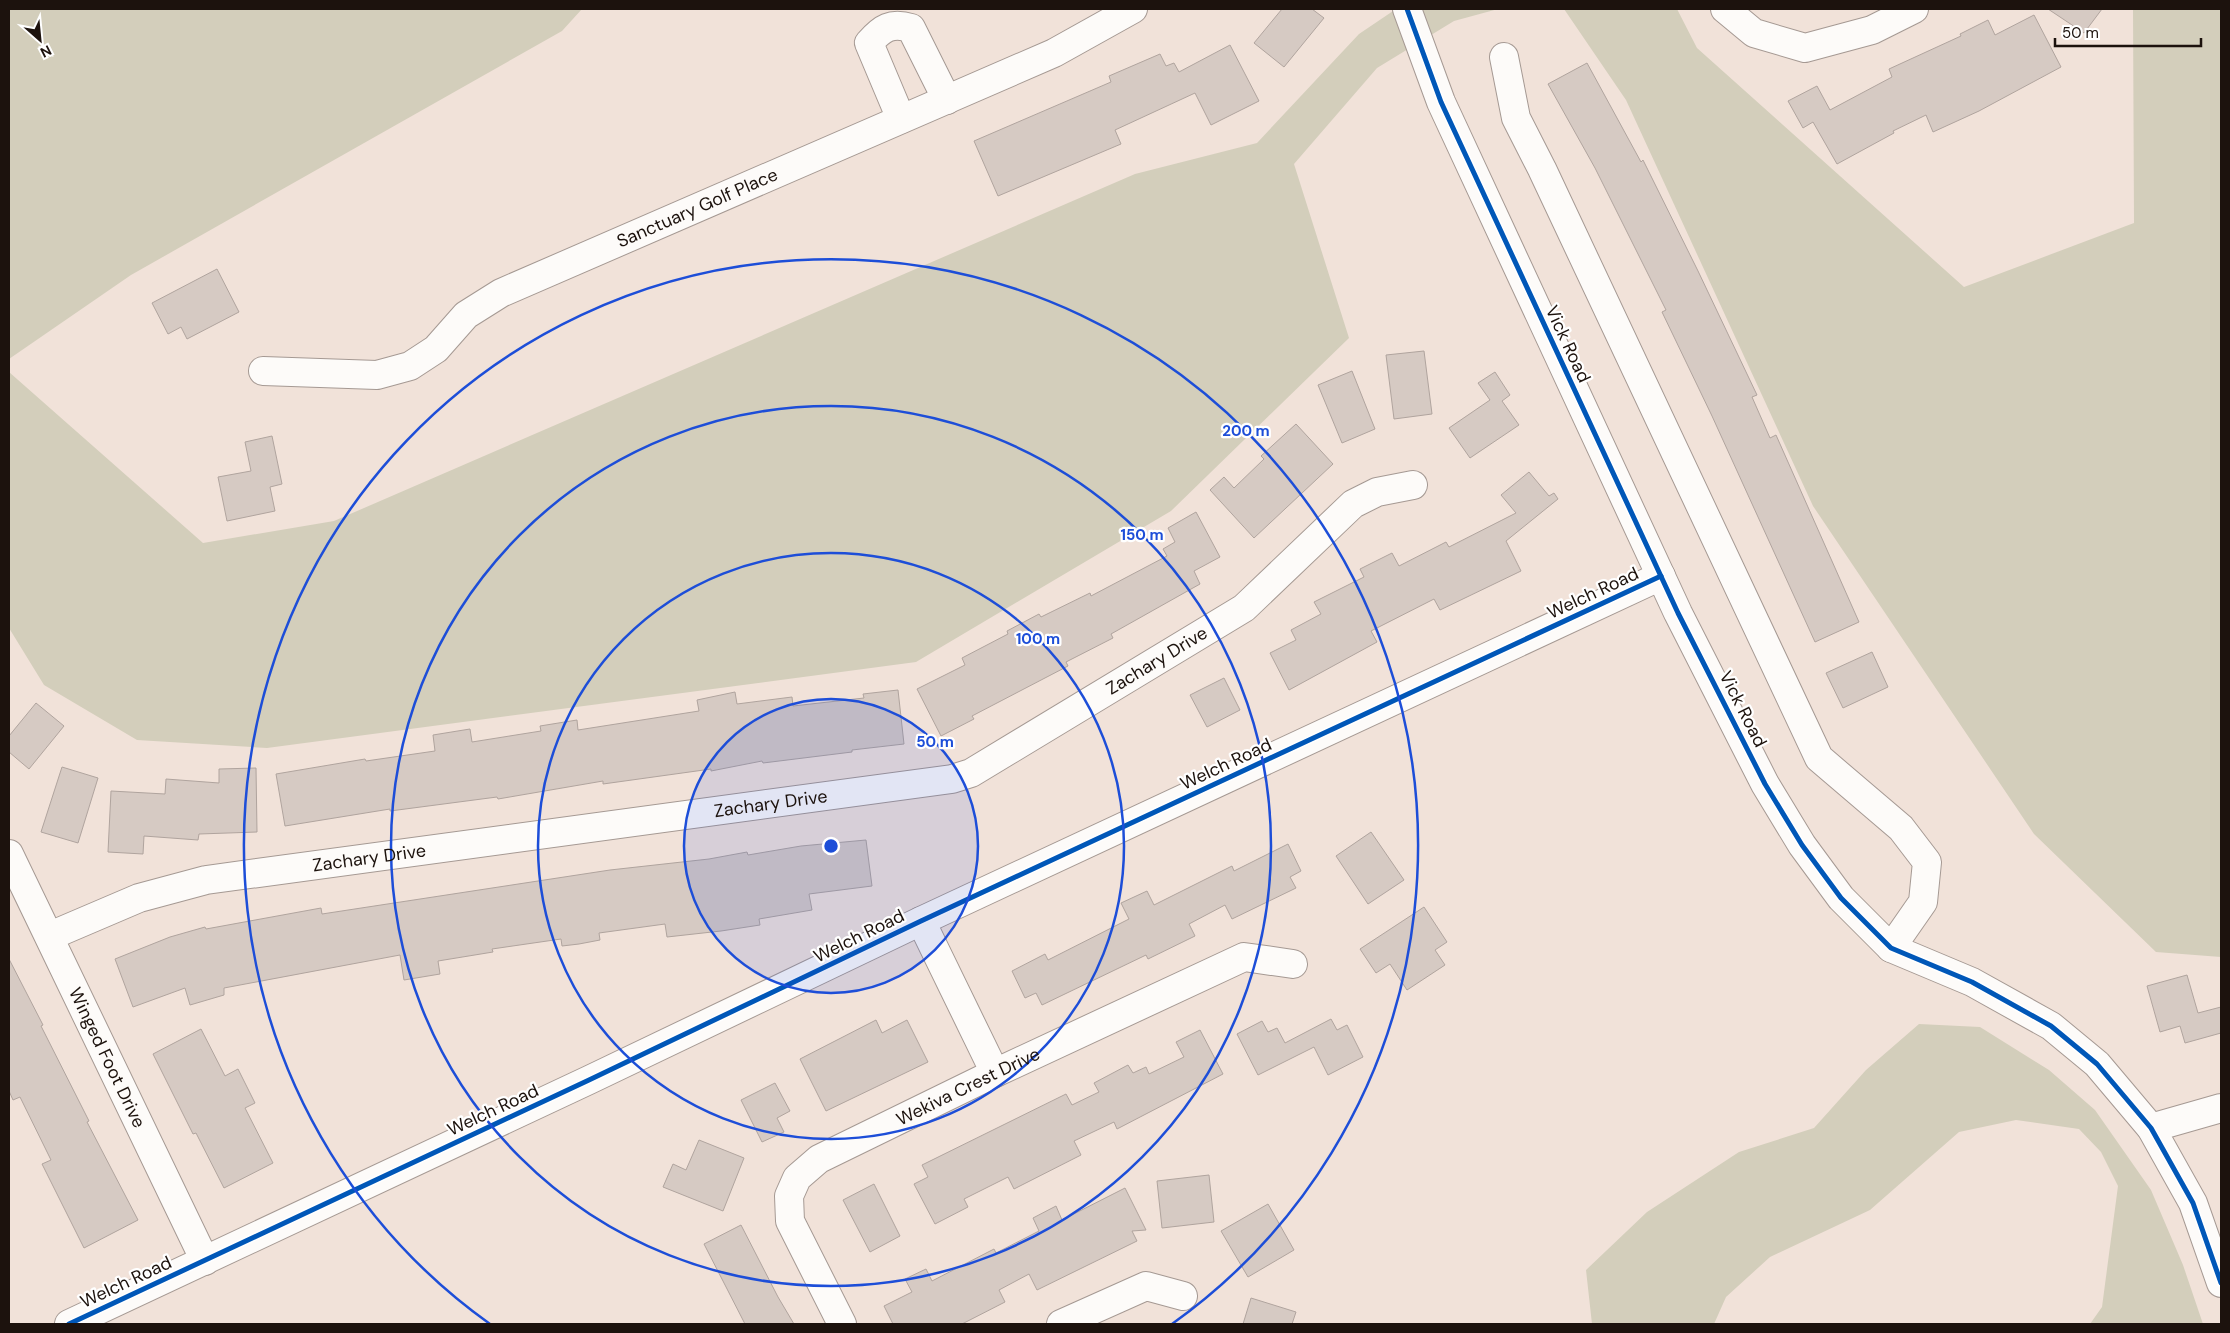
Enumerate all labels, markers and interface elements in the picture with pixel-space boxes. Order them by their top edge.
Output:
north arrow [15,15,65,65]
scale bar [2055,15,2201,47]
text: 50 m [2062,23,2099,43]
text: N [37,41,55,62]
street label: Sanctuary Golf Place [613,162,782,253]
street label: Vick Road [1540,302,1596,386]
text: 200 m [1222,421,1270,441]
text: 150 m [1121,525,1164,545]
street label: Welch Road [1543,561,1643,625]
street label: Zachary Drive [1102,621,1212,700]
text: 100 m [1016,629,1060,649]
street label: Vick Road [1714,667,1772,751]
text: 50 m [916,732,954,752]
street label: Welch Road [1176,732,1276,796]
street label: Zachary Drive [713,784,829,823]
centre of rings [822,837,840,855]
street label: Zachary Drive [311,838,428,877]
street label: Welch Road [810,904,908,968]
street label: Winged Foot Drive [63,984,151,1132]
street label: Wekiva Crest Drive [892,1042,1044,1131]
street label: Welch Road [443,1078,543,1142]
street label: Welch Road [76,1250,176,1314]

